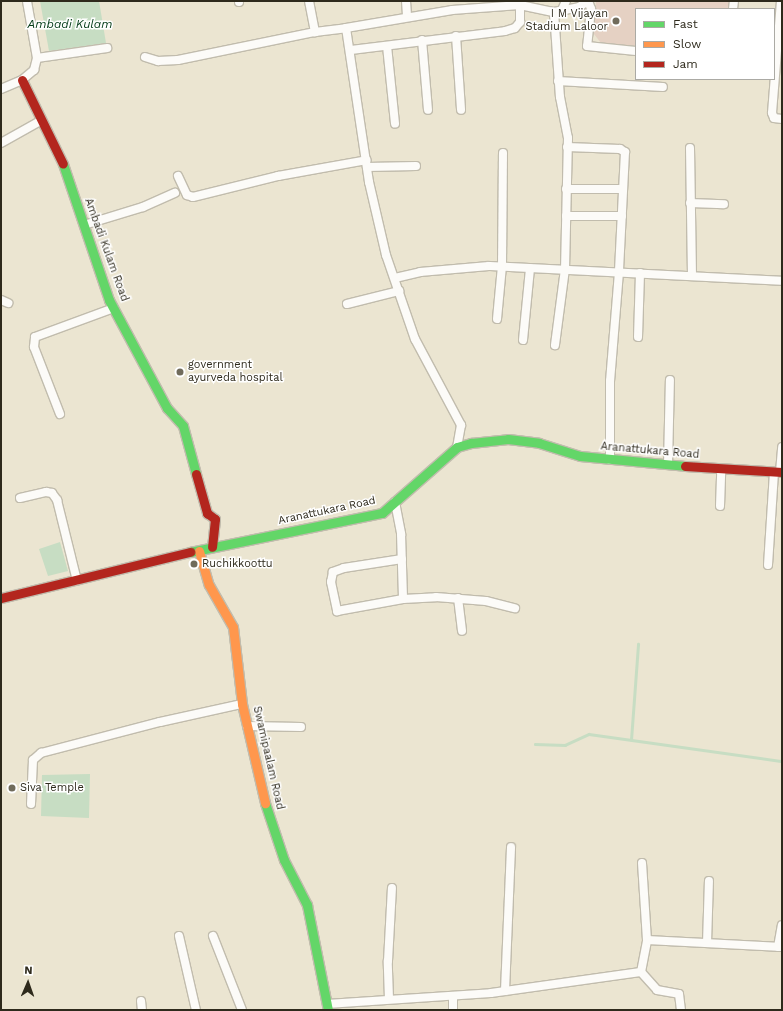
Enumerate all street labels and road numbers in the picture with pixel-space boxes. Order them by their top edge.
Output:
street label: Ambadi Kulam Road [81,197,131,303]
street label: Aranattukara Road [600,440,700,462]
street label: Aranattukara Road [277,494,377,528]
street label: Swamipaalam Road [250,705,286,811]

